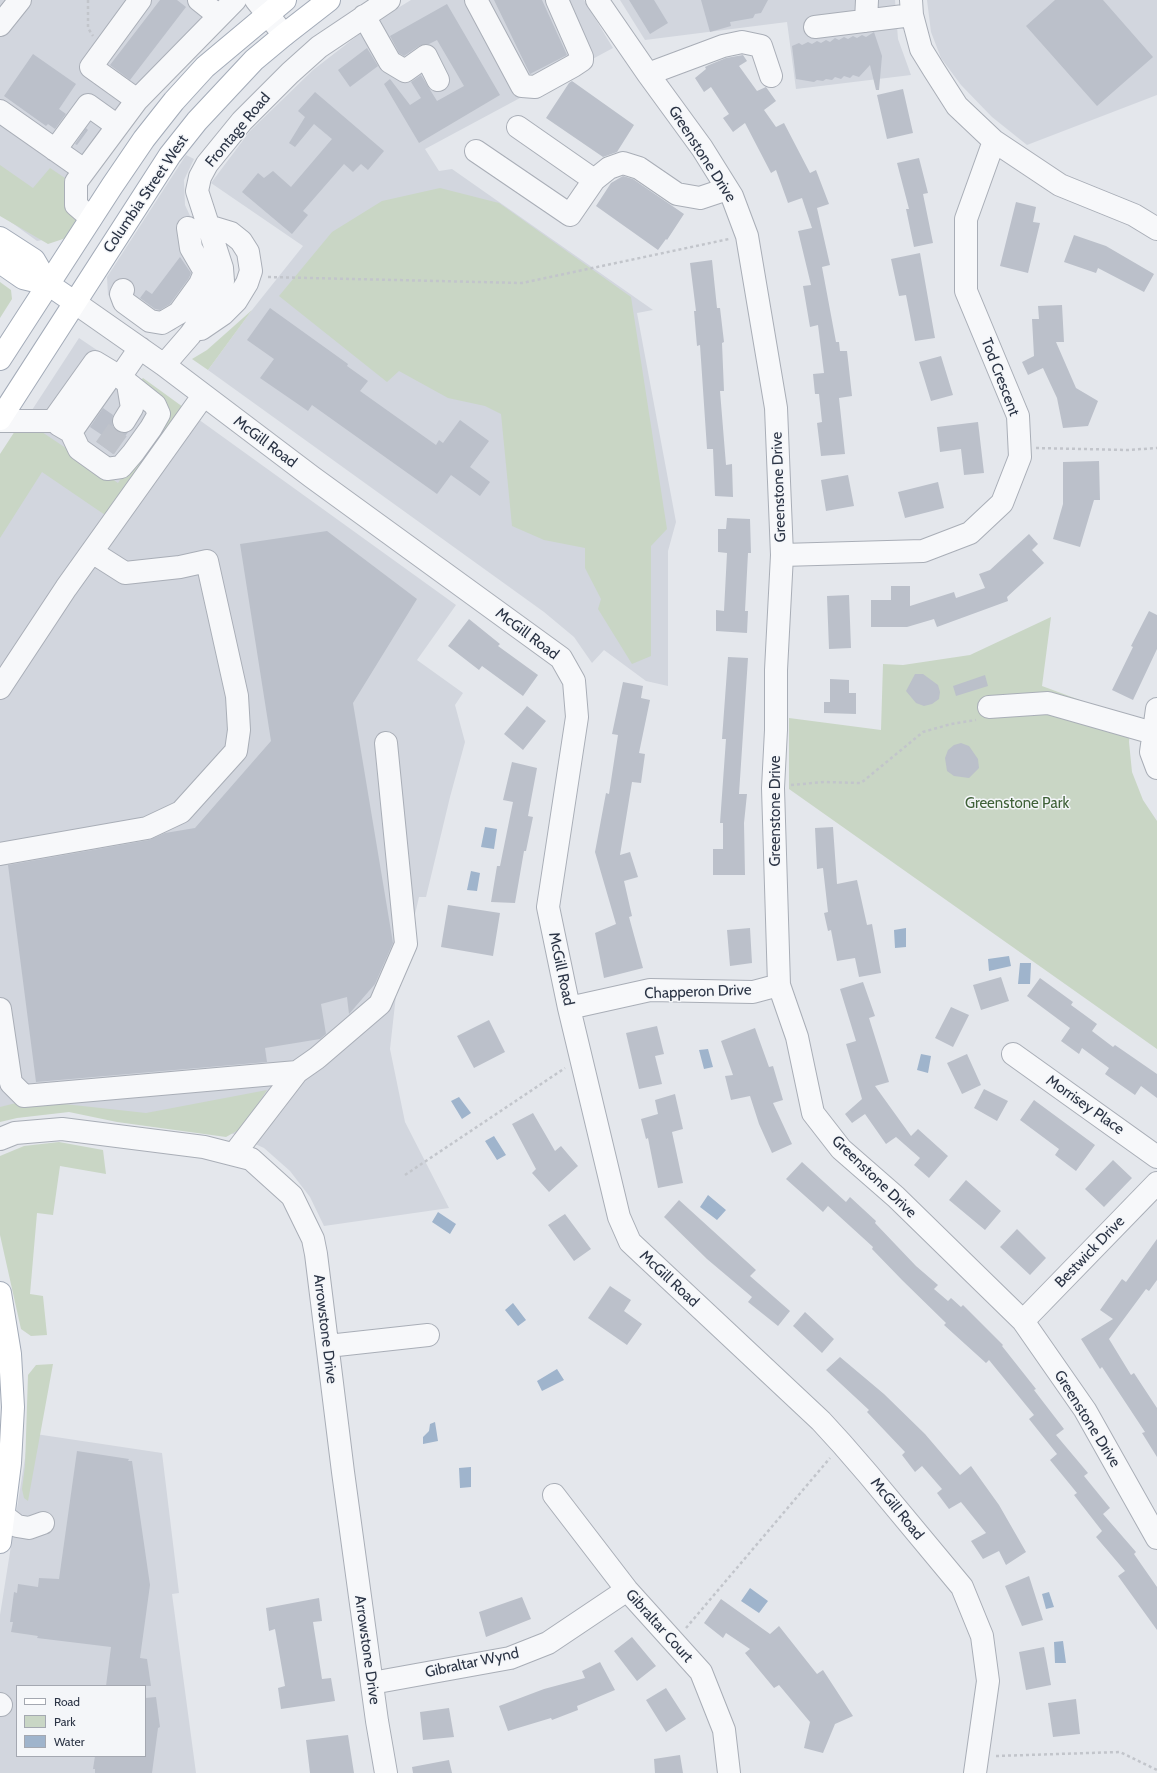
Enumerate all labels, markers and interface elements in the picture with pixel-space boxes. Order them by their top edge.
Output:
street label: Frontage Road [202,89,274,171]
street label: Greenstone Drive [664,103,740,205]
street label: Columbia Street West [100,132,192,256]
street label: Tod Crescent [977,335,1023,419]
street label: McGill Road [230,412,300,472]
street label: Greenstone Drive [768,431,790,543]
street label: McGill Road [492,604,562,664]
street label: Greenstone Drive [767,756,785,866]
park label: Greenstone Park [965,795,1069,813]
street label: McGill Road [544,931,578,1007]
street label: Chapperon Drive [644,981,752,1003]
street label: Morrisey Place [1042,1071,1128,1139]
street label: Greenstone Drive [828,1132,920,1222]
street label: Bestwick Drive [1051,1212,1129,1292]
street label: McGill Road [636,1247,702,1311]
street label: Arrowstone Drive [309,1273,341,1385]
street label: Greenstone Drive [1050,1367,1124,1471]
street label: McGill Road [866,1474,928,1544]
street label: Gibraltar Court [621,1586,697,1666]
street label: Arrowstone Drive [350,1594,384,1706]
street label: Gibraltar Wynd [423,1644,521,1682]
legend [16,1685,146,1757]
text: Road [54,1694,80,1709]
text: Park [54,1714,76,1729]
text: Water [54,1734,84,1749]

